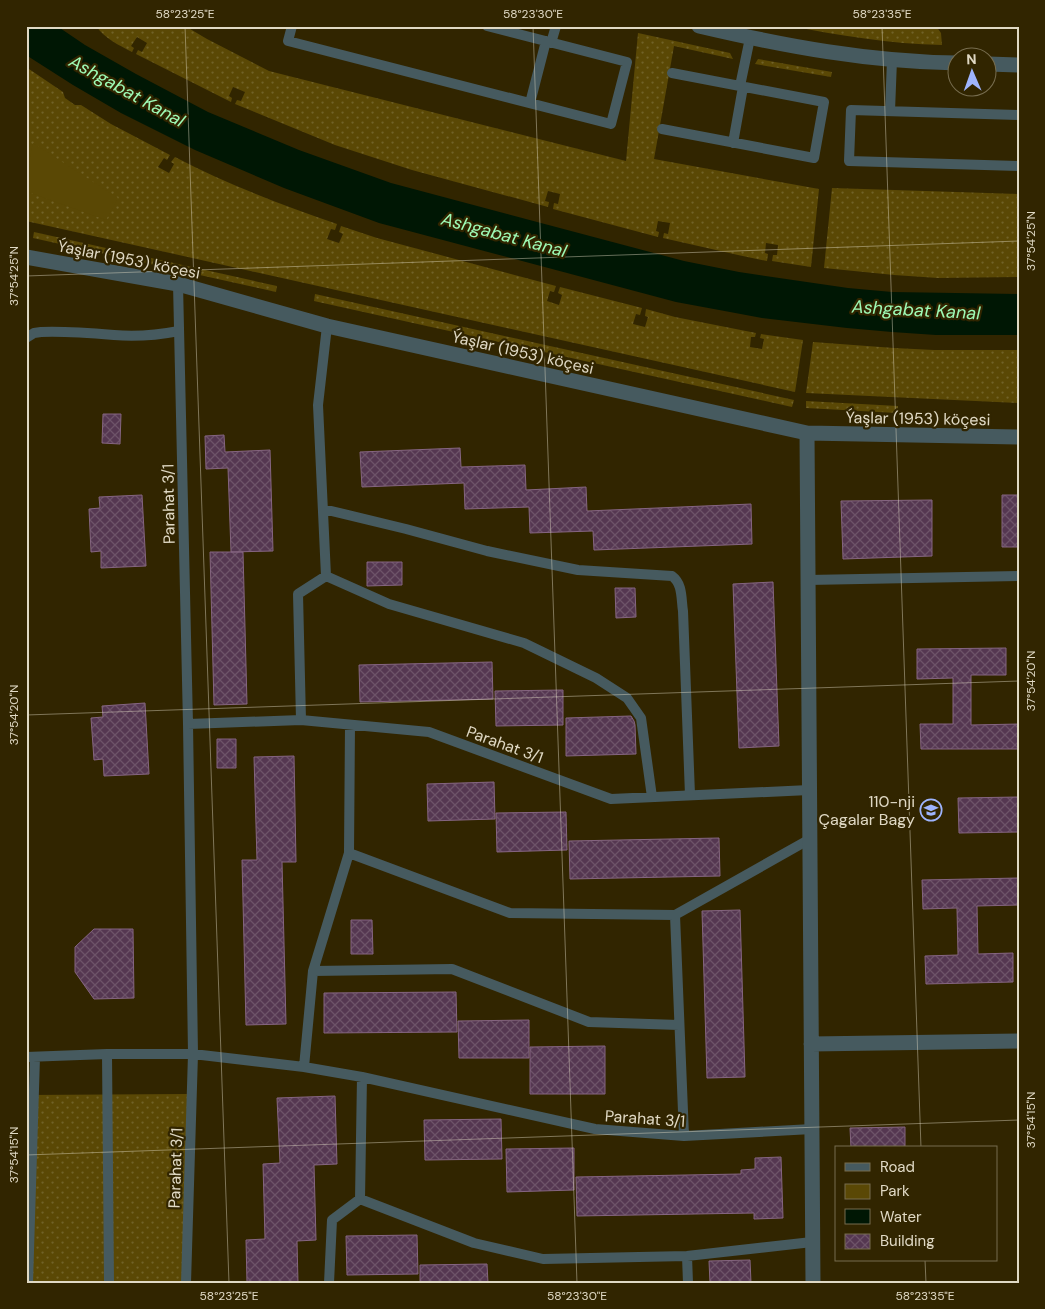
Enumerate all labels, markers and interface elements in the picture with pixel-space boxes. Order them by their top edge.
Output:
text: 58°23'25"E [156,6,215,22]
text: 58°23'30"E [503,6,563,22]
text: 58°23'35"E [852,6,912,22]
north arrow [948,48,998,98]
water label: Ashgabat Kanal [64,49,190,133]
text: N [966,50,977,68]
water label: Ashgabat Kanal [438,206,570,264]
text: 37°54'25"N [1023,211,1039,271]
street label: Ýaşlar (1953) köçesi [56,235,202,284]
text: 37°54'25"N [6,246,22,306]
water label: Ashgabat Kanal [850,295,982,325]
street label: Ýaşlar (1953) köçesi [450,326,596,379]
street label: Ýaşlar (1953) köçesi [845,407,991,430]
street label: Parahat 3/1 [157,464,180,544]
text: 37°54'20"N [1023,651,1039,711]
text: 37°54'20"N [6,685,22,745]
street label: Parahat 3/1 [463,721,546,768]
place label: 110-nji Çagalar Bagy [819,791,915,830]
school or university icon: 110-nji Çagalar Bagy [919,798,943,822]
text: 37°54'15"N [1023,1092,1039,1148]
street label: Parahat 3/1 [604,1105,686,1132]
text: 37°54'15"N [6,1127,22,1183]
street label: Parahat 3/1 [164,1127,187,1209]
legend [835,1146,998,1262]
text: Road [880,1157,915,1177]
text: Park [880,1181,910,1201]
text: Water [880,1207,922,1227]
text: Building [880,1231,935,1251]
text: 58°23'25"E [200,1288,259,1304]
text: 58°23'30"E [547,1288,607,1304]
text: 58°23'35"E [895,1288,955,1304]

